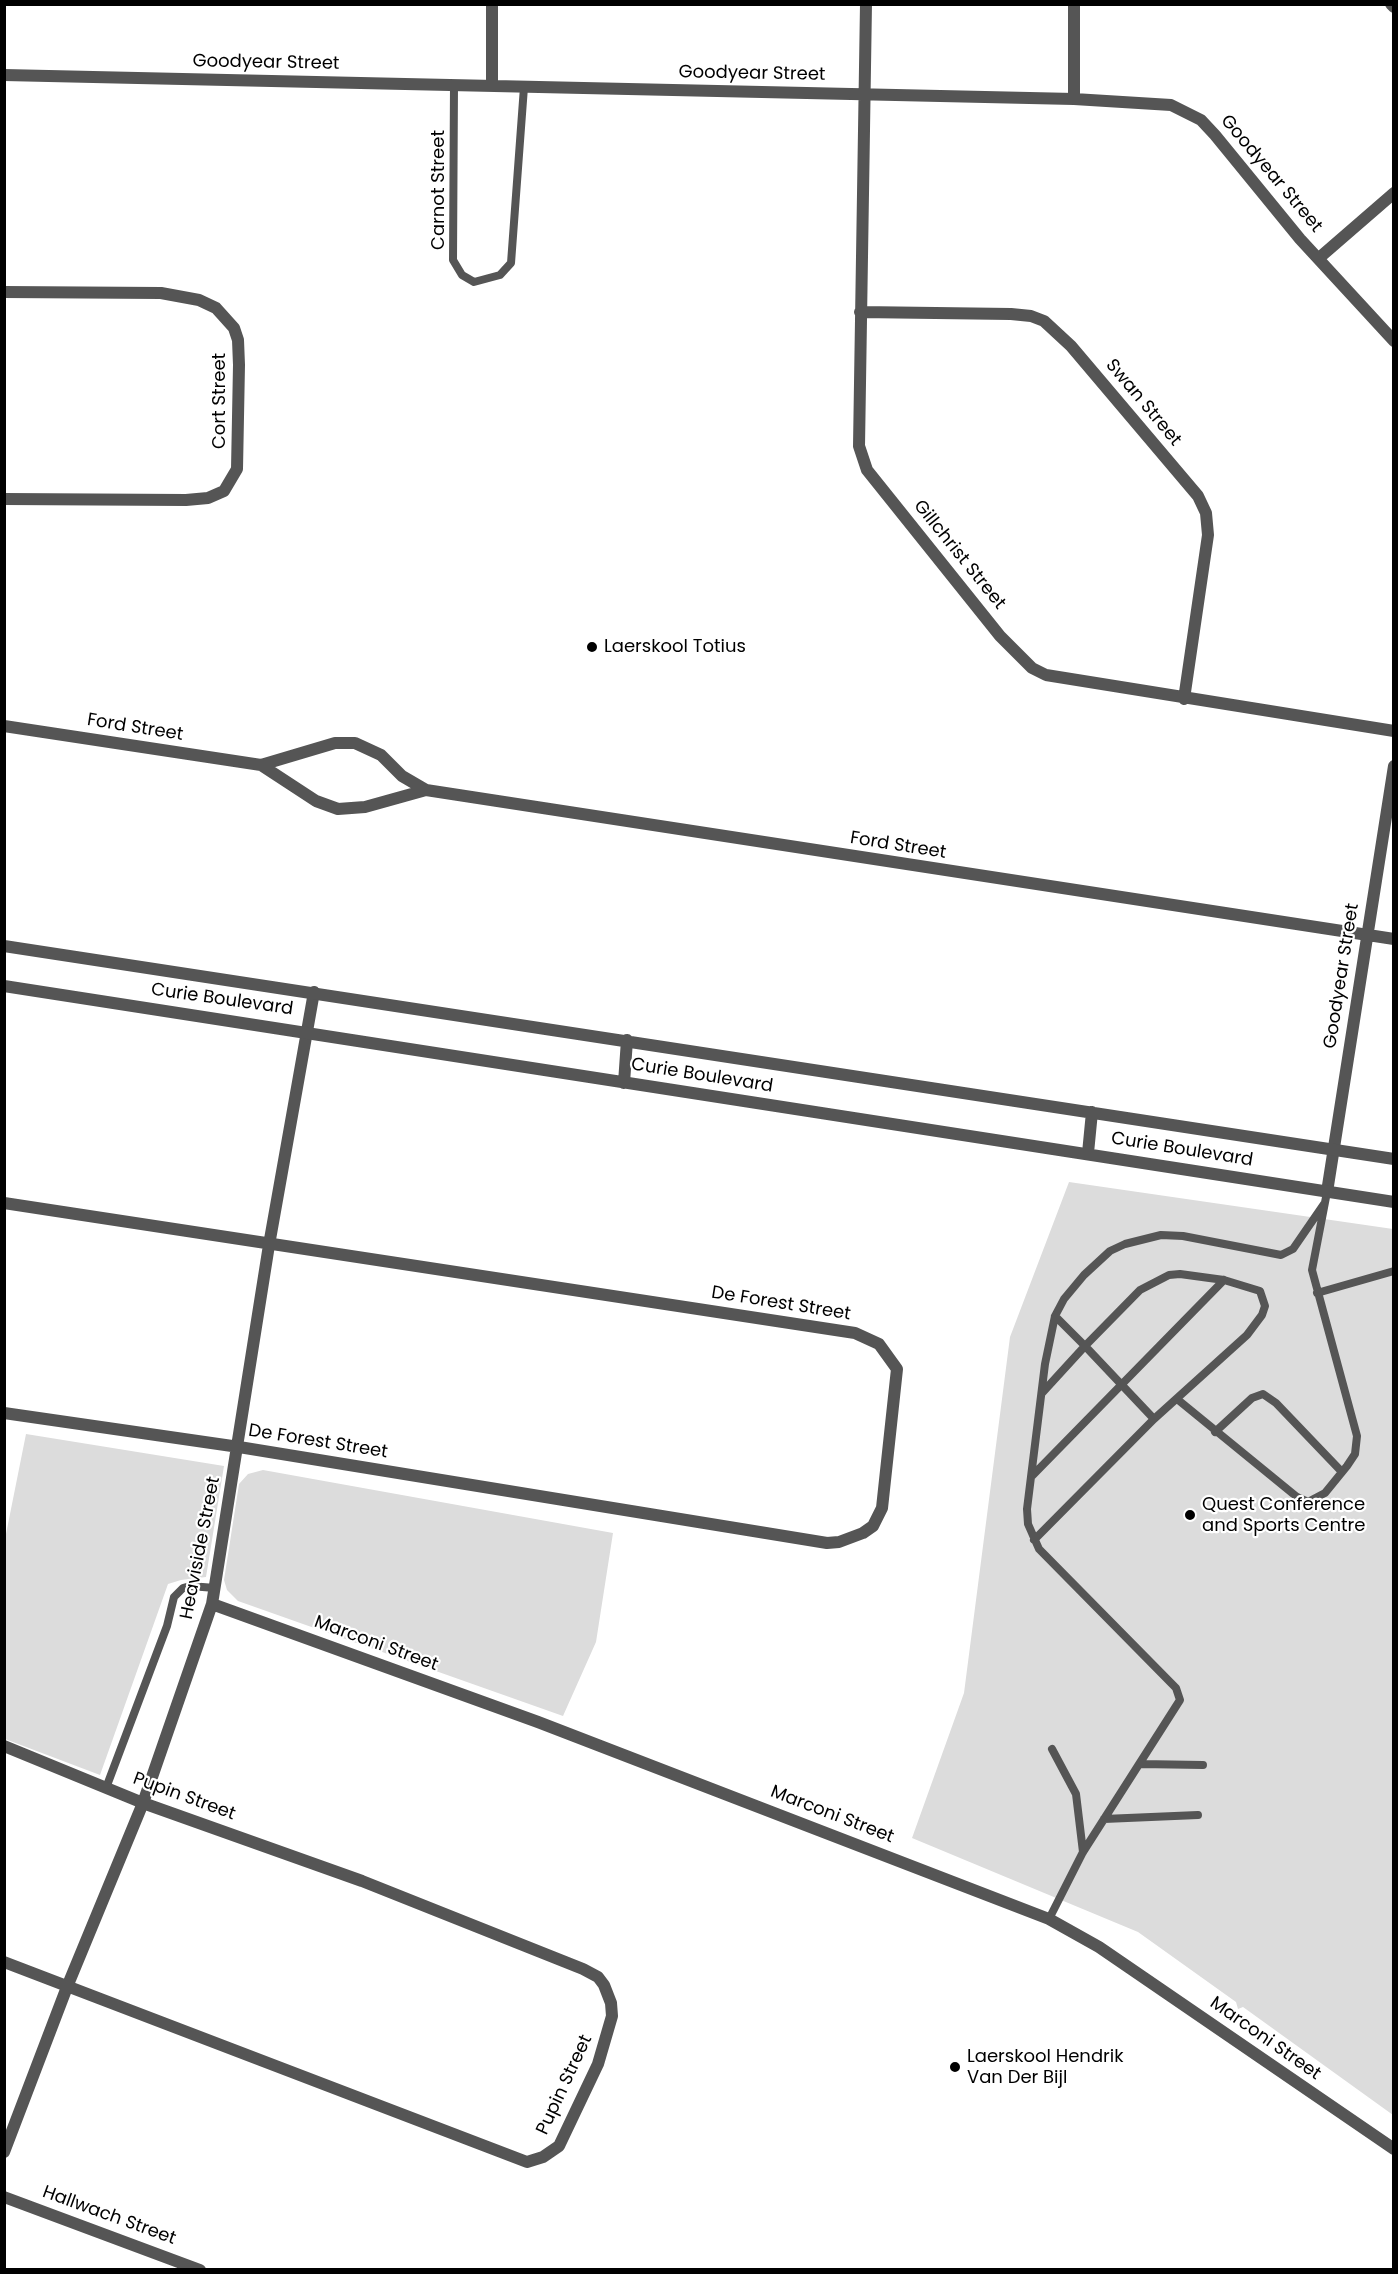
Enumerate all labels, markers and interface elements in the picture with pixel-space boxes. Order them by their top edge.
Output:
street label: Goodyear Street [192,51,340,75]
street label: Goodyear Street [678,62,826,86]
street label: Goodyear Street [1216,111,1326,237]
street label: Carnot Street [428,130,450,250]
street label: Cort Street [209,353,231,449]
street label: Swan Street [1100,355,1186,451]
street label: Gillchrist Street [908,496,1010,614]
place label: Laerskool Totius [604,636,746,658]
marker: Laerskool Totius [585,640,599,654]
street label: Ford Street [85,710,185,746]
street label: Ford Street [848,828,948,864]
street label: Goodyear Street [1320,902,1364,1050]
street label: Curie Boulevard [150,979,294,1021]
street label: Curie Boulevard [630,1054,774,1098]
street label: Curie Boulevard [1110,1128,1254,1172]
street label: De Forest Street [710,1282,852,1326]
street label: De Forest Street [247,1420,389,1464]
street label: Heaviside Street [177,1475,225,1621]
place label: Quest Conference and Sports Centre [1202,1494,1365,1537]
marker: Quest Conference and Sports Centre [1183,1508,1197,1522]
street label: Marconi Street [311,1612,441,1676]
street label: Pupin Street [130,1768,238,1826]
street label: Marconi Street [767,1782,897,1848]
street label: Marconi Street [1205,1993,1325,2085]
street label: Pupin Street [532,2032,598,2138]
place label: Laerskool Hendrik Van Der Bijl [967,2046,1123,2088]
marker: Laerskool Hendrik Van Der Bijl [948,2060,962,2074]
street label: Hallwach Street [39,2182,179,2250]

